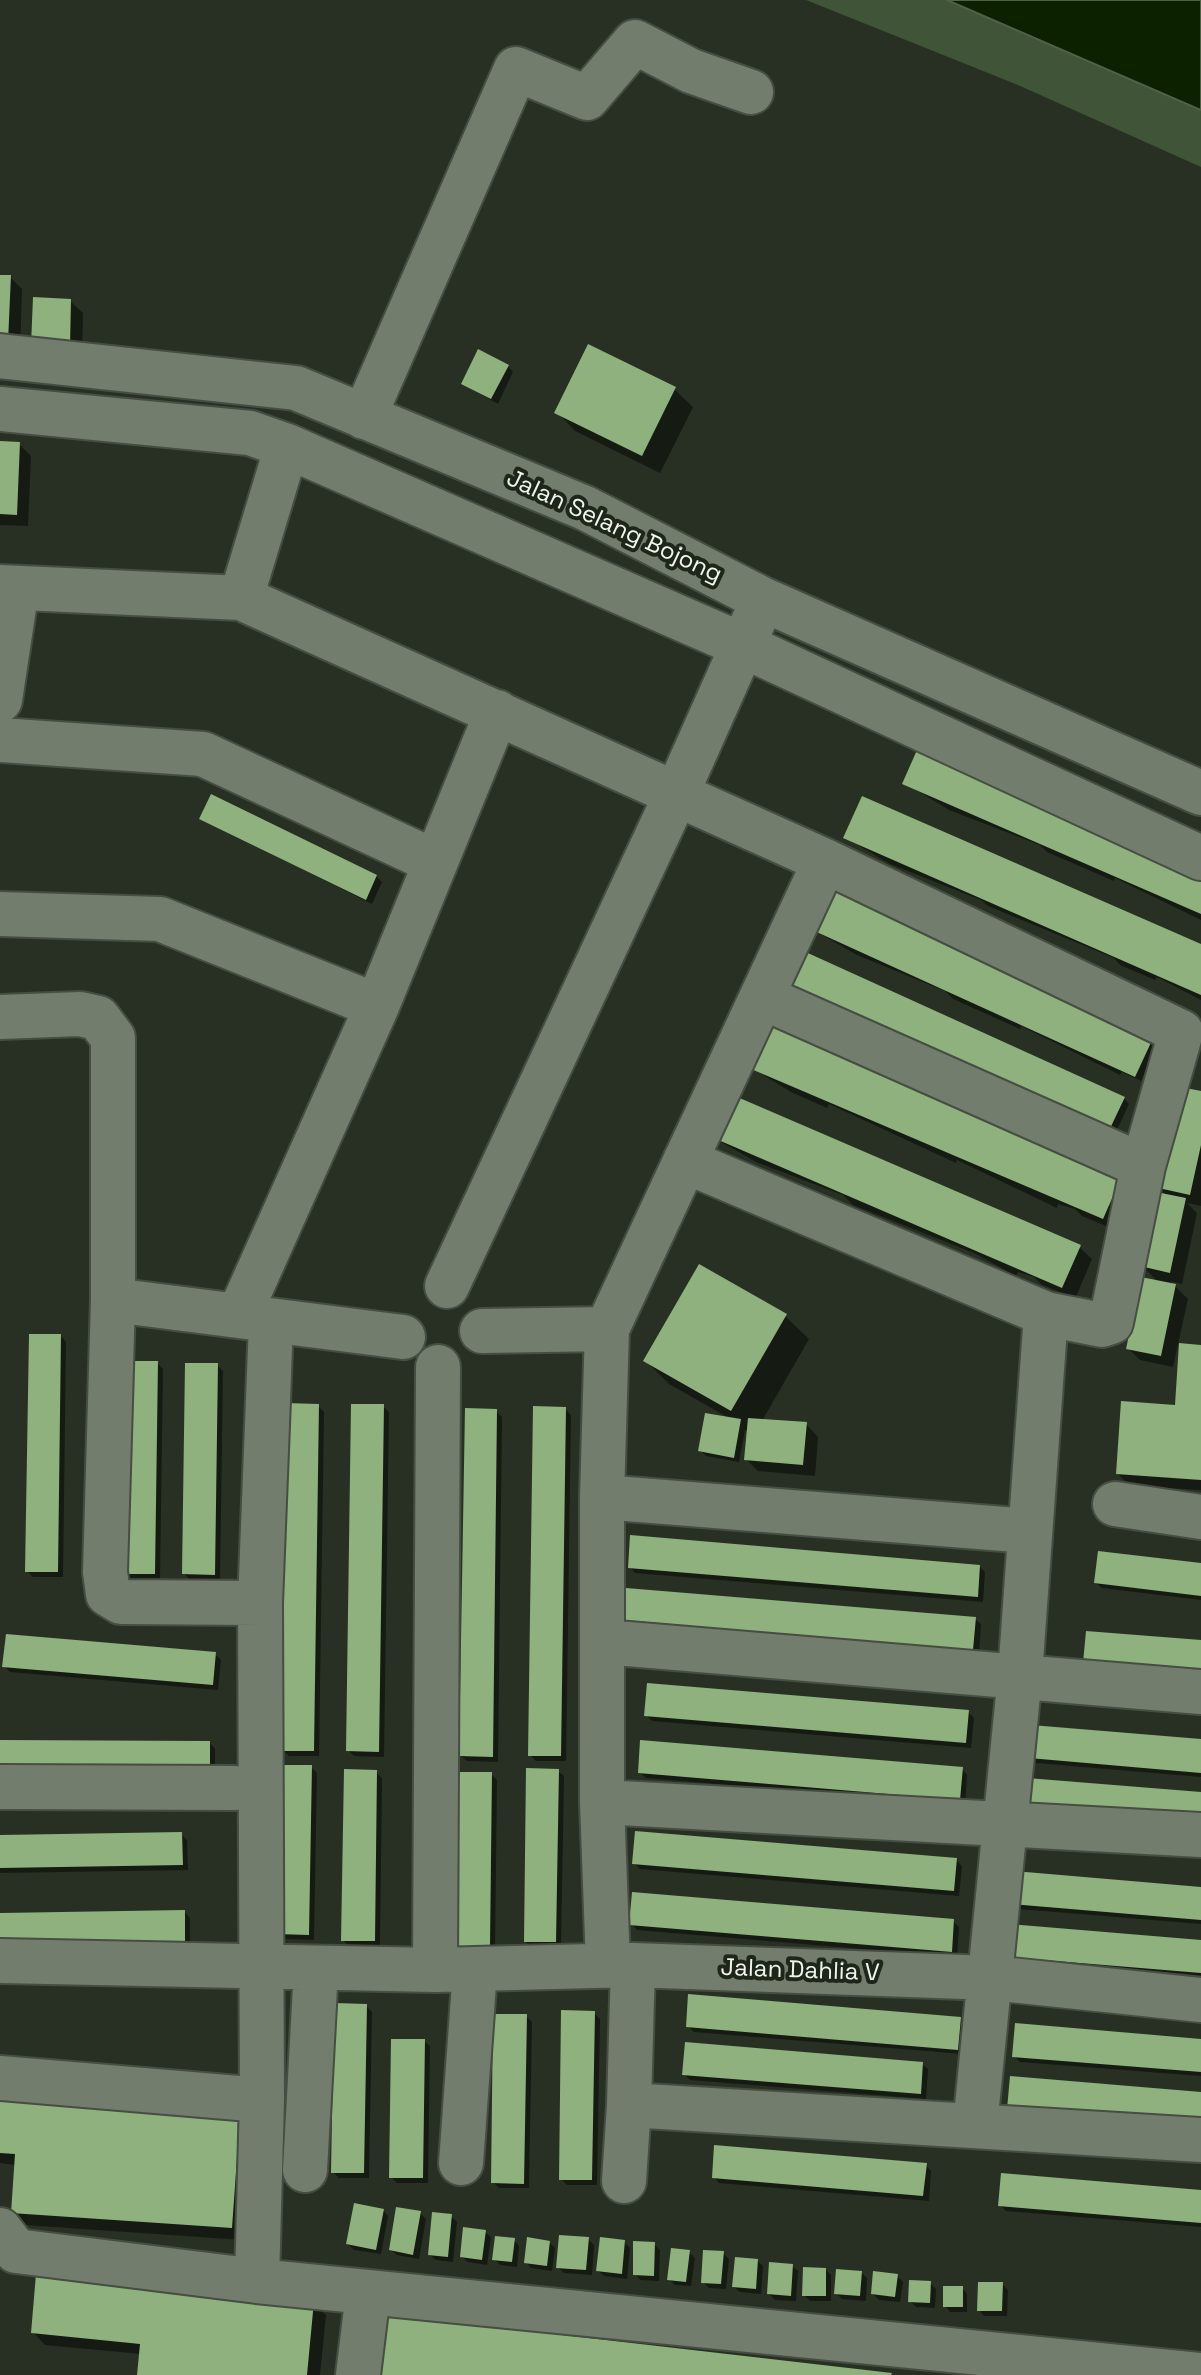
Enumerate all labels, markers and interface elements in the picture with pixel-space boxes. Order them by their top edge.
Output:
street label: Jalan Selang Bojong [502,464,726,590]
street label: Jalan Dahlia V [720,1954,880,1988]

